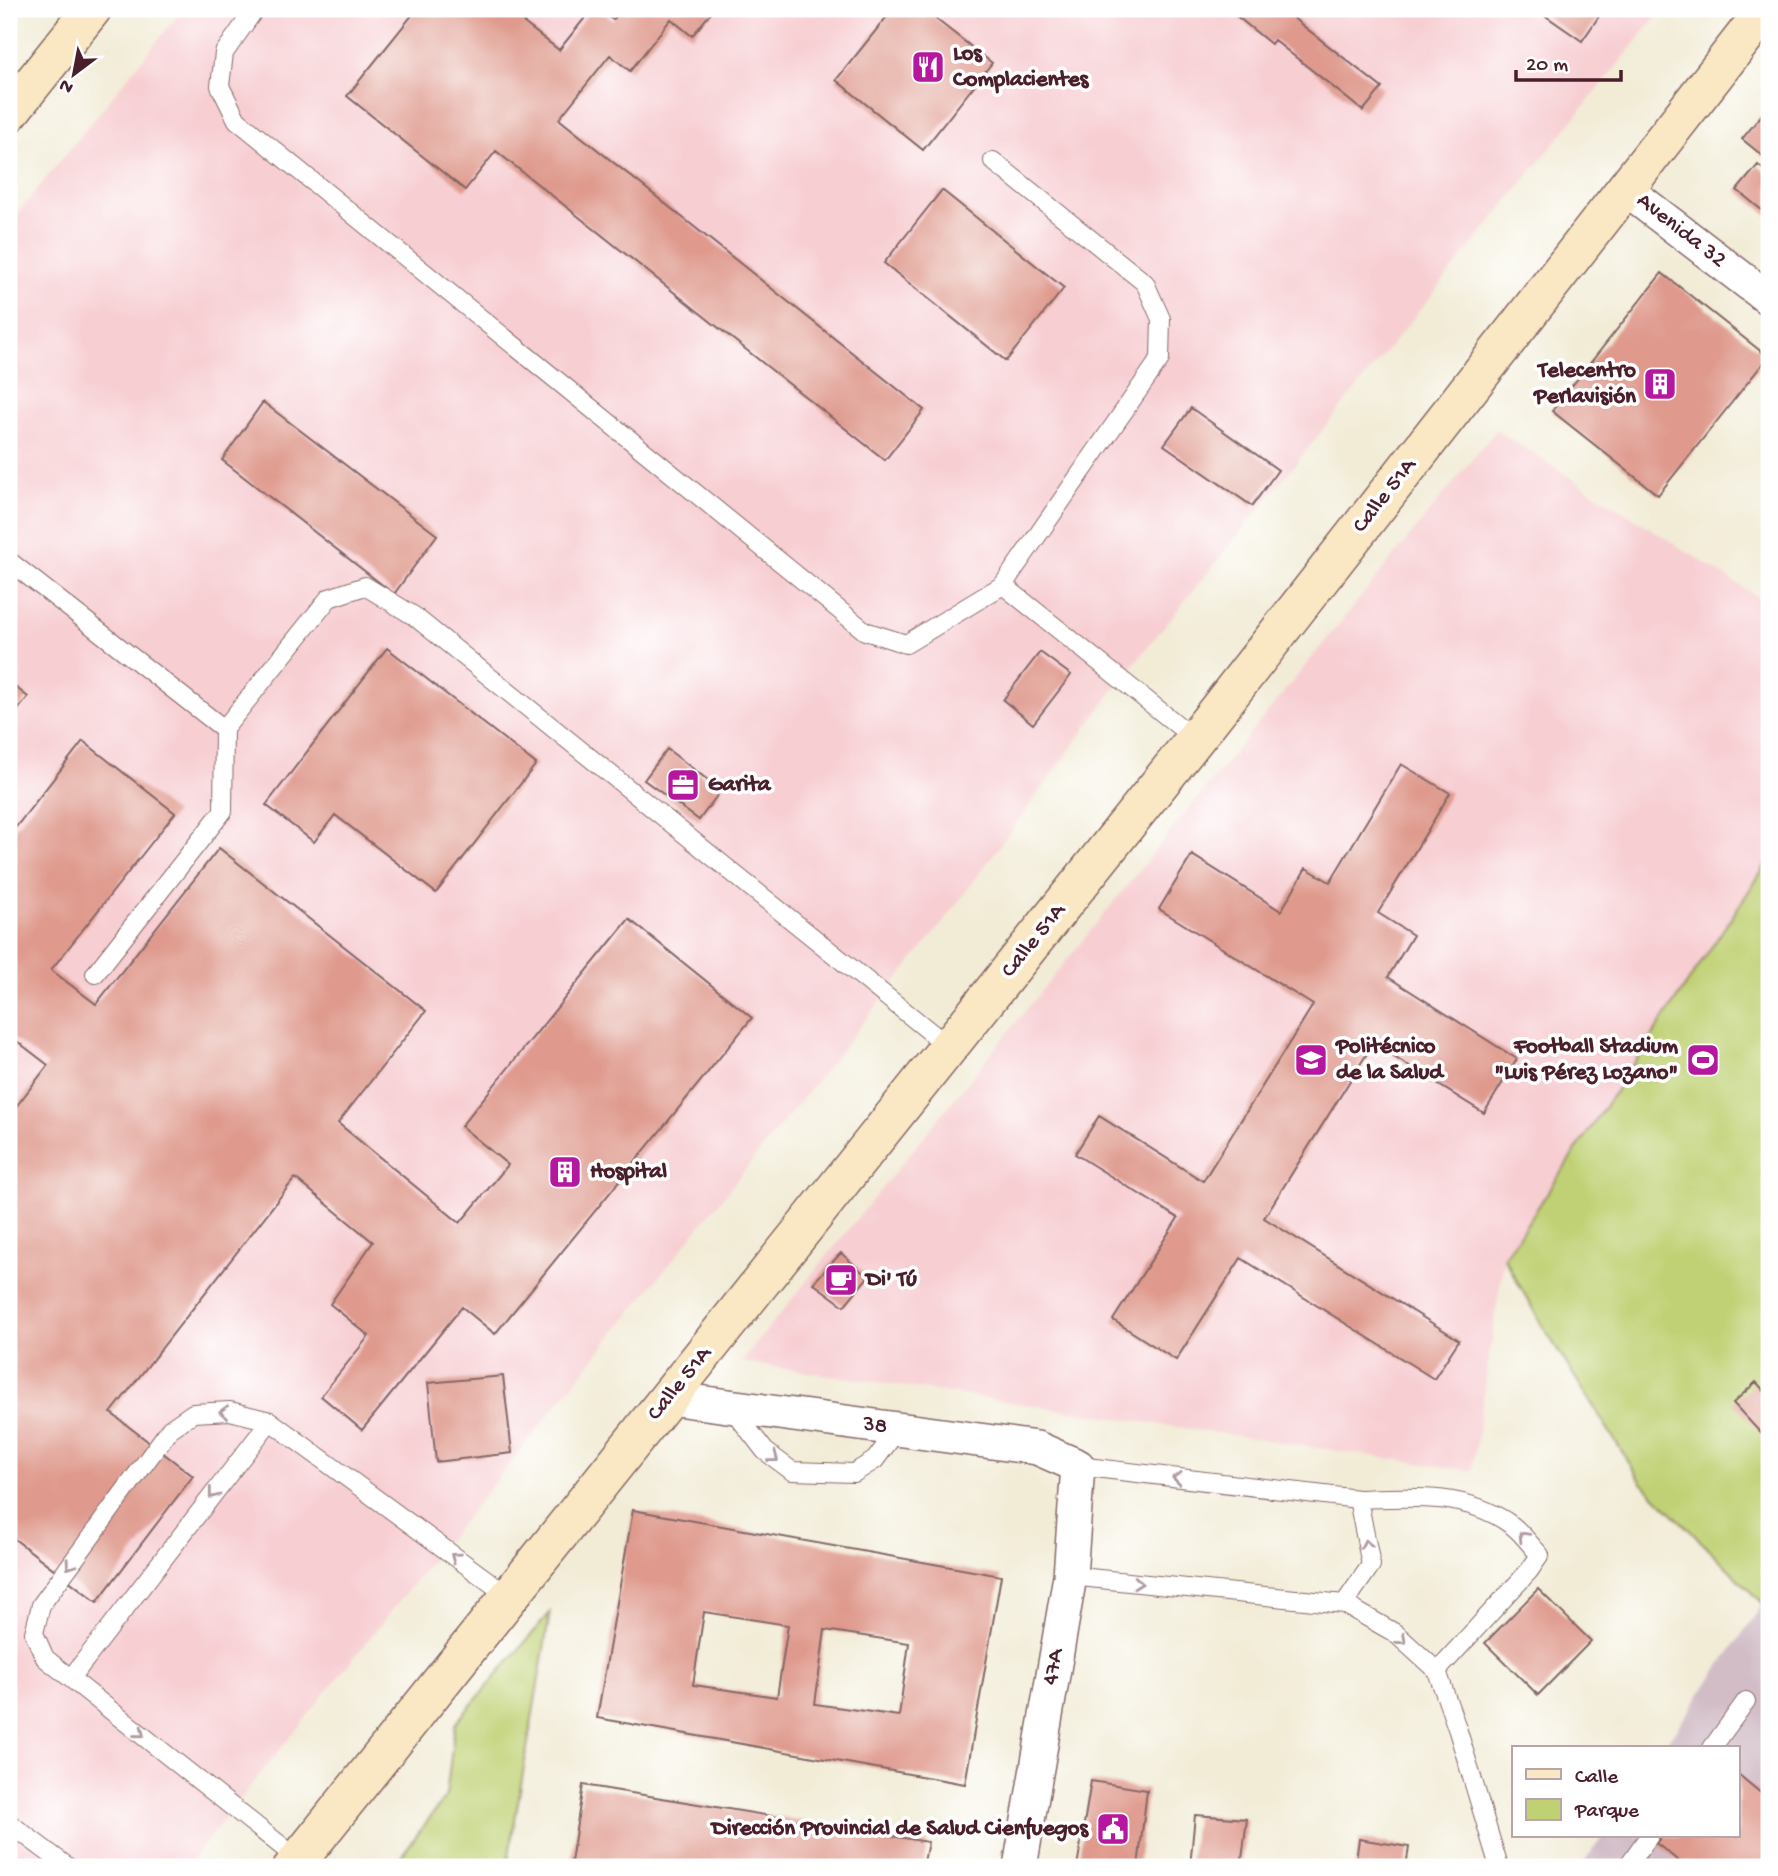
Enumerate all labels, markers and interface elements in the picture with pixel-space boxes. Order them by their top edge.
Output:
north arrow [38,38,108,108]
scale bar [1516,38,1620,82]
place label: Los Complacientes [953,41,1090,94]
restaurant icon: Los Complacientes [909,48,947,86]
text: 20 m [1526,54,1568,79]
text: N [55,72,78,98]
street label: Avenida 32 [1631,188,1731,274]
place label: Telecentro Perlavisión [1532,358,1637,411]
building icon: Telecentro Perlavisión [1641,365,1679,403]
street label: Calle 51A [1347,452,1423,539]
office icon: Garita [664,766,702,804]
place label: Garita [708,772,772,799]
street label: Calle 51A [996,897,1073,984]
place label: Politécnico de la Salud [1334,1034,1445,1087]
place label: Football Stadium "Luis Pérez Lozano" [1494,1034,1679,1087]
school or university icon: Politécnico de la Salud [1292,1041,1330,1079]
sports icon: Football Stadium "Luis Pérez Lozano" [1684,1041,1722,1079]
building icon: Hospital [546,1153,584,1191]
place label: Hospital [590,1159,667,1186]
cafe icon: Di' Tú [822,1261,860,1299]
place label: Di' Tú [864,1267,917,1294]
street label: Calle 51A [642,1340,719,1427]
one-way arrow [218,1404,229,1420]
street label: 38 [860,1411,889,1441]
one-way arrow [766,1449,779,1462]
one-way arrow [1171,1470,1183,1485]
one-way arrow [209,1487,222,1499]
one-way arrow [1518,1532,1531,1545]
one-way arrow [1360,1538,1375,1550]
one-way arrow [450,1552,463,1565]
one-way arrow [66,1557,79,1570]
one-way arrow [1132,1576,1144,1591]
one-way arrow [1394,1632,1407,1644]
street label: 47A [1038,1645,1071,1687]
one-way arrow [133,1725,145,1738]
legend [1512,1746,1740,1838]
text: Calle [1575,1766,1619,1791]
text: Parque [1574,1800,1640,1825]
public building icon: Dirección Provincial de Salud Cienfuegos [1094,1810,1132,1848]
place label: Dirección Provincial de Salud Cienfuegos [710,1816,1090,1843]

